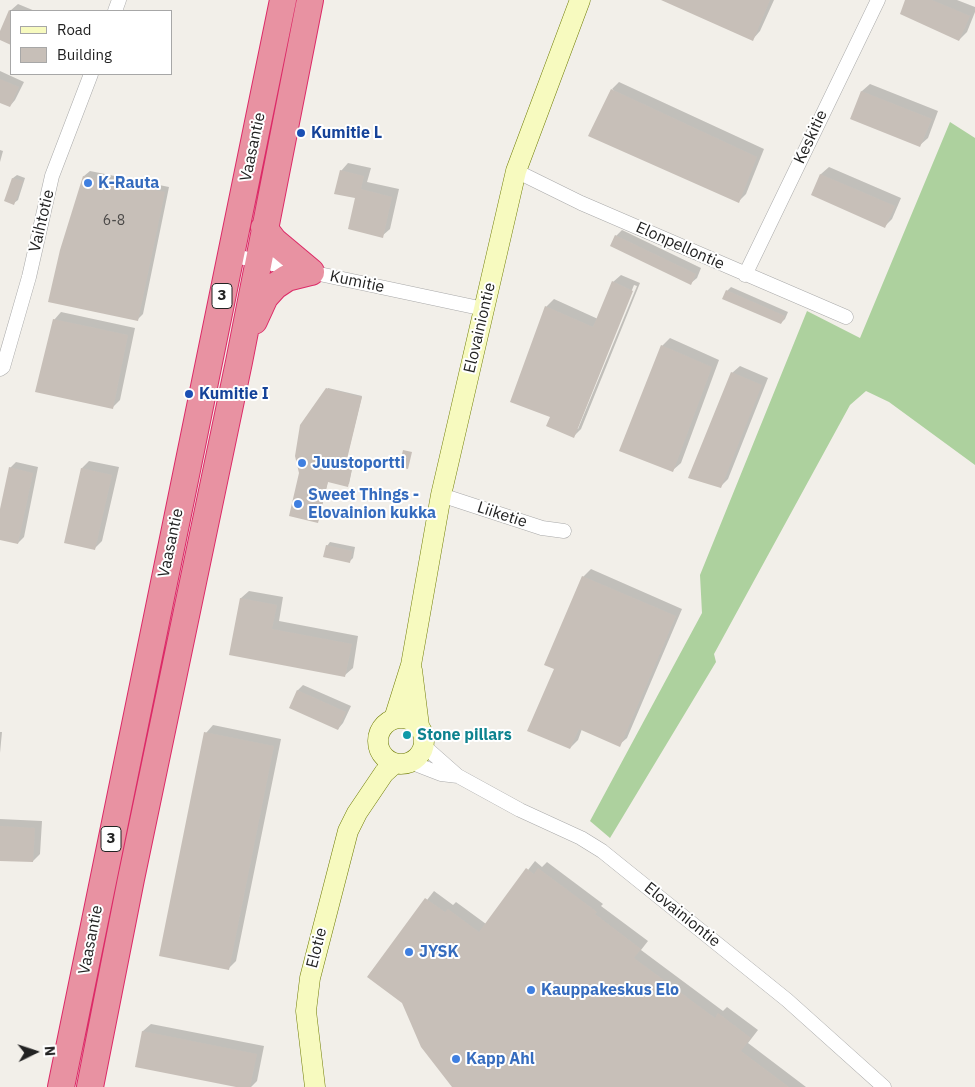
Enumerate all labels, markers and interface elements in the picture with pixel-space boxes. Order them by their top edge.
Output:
legend [10,10,172,75]
text: Road [57,20,92,39]
text: Building [57,45,112,64]
street label: Keskitie [790,107,832,167]
street label: Vaasantie [236,111,270,183]
place label: Kumitie L [311,123,382,143]
marker: Kumitie L [295,127,307,139]
place label: K-Rauta [98,173,159,193]
marker: K-Rauta [82,177,94,189]
street label: Vaihtotie [25,188,59,254]
house number: 6-8 [103,213,125,229]
street label: Elonpellontie [633,218,727,274]
street label: Kumitie [328,267,386,297]
street label: Elovainiontie [460,281,500,375]
road number: 3 [212,284,232,308]
place label: Kumitie I [199,384,269,404]
marker: Kumitie I [183,388,195,400]
place label: Juustoportti [312,453,405,473]
marker: Juustoportti [296,457,308,469]
place label: Sweet Things - Elovainion kukka [308,485,436,523]
marker: Sweet Things - Elovainion kukka [292,498,304,510]
street label: Liiketie [475,498,529,532]
street label: Vaasantie [154,507,188,579]
place label: Stone pillars [417,725,512,745]
marker: Stone pillars [401,729,413,741]
road number: 3 [101,826,121,852]
street label: Elovainiontie [640,878,724,952]
street label: Vaasantie [75,904,107,976]
street label: Elotie [303,926,331,970]
place label: JYSK [419,942,459,962]
marker: JYSK [403,946,415,958]
place label: Kauppakeskus Elo [541,980,679,1000]
marker: Kauppakeskus Elo [525,984,537,996]
north arrow [10,1027,60,1077]
text: N [41,1045,59,1057]
place label: Kapp Ahl [466,1049,535,1069]
marker: Kapp Ahl [450,1053,462,1065]

